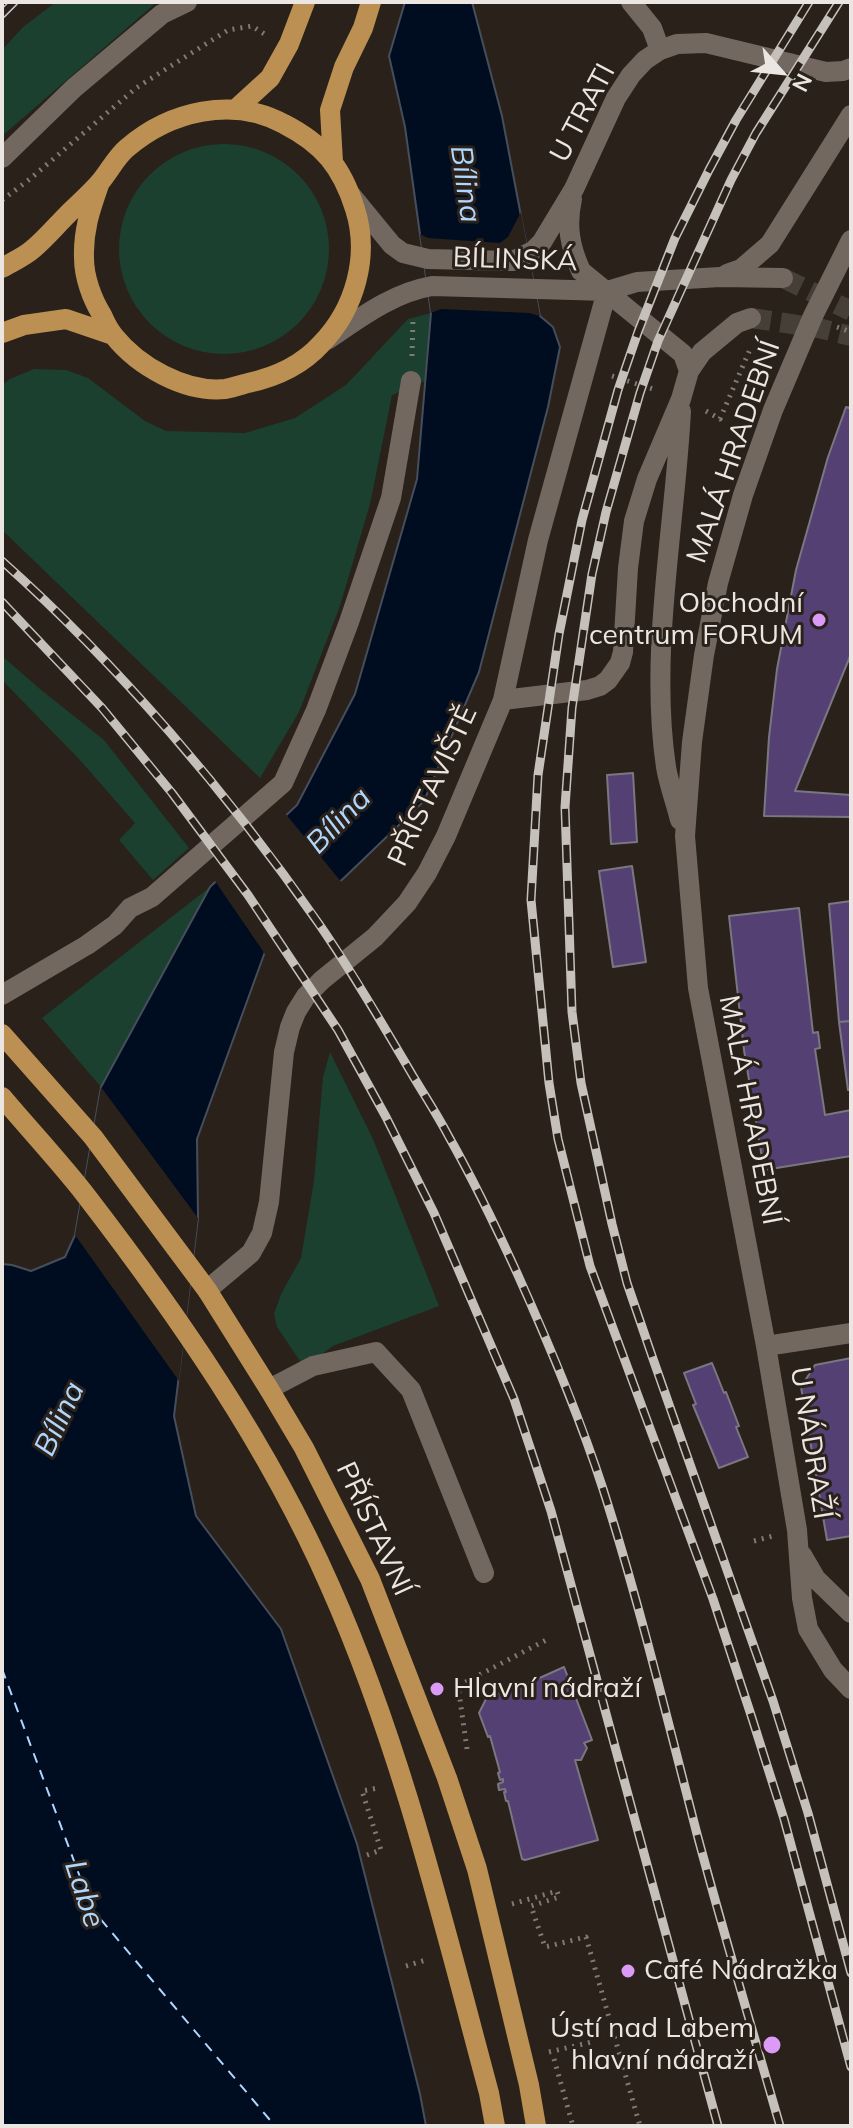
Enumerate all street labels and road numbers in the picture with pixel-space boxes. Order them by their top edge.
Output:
street label: U TRATI [543,58,623,168]
street label: BÍLINSKÁ [452,241,578,279]
street label: MALÁ HRADEBNÍ [680,336,788,568]
street label: PŘÍSTAVIŠTĚ [381,701,485,871]
street label: MALÁ HRADEBNÍ [711,993,789,1227]
street label: U NÁDRAŽÍ [782,1365,840,1521]
street label: PŘÍSTAVNÍ [328,1457,420,1601]

